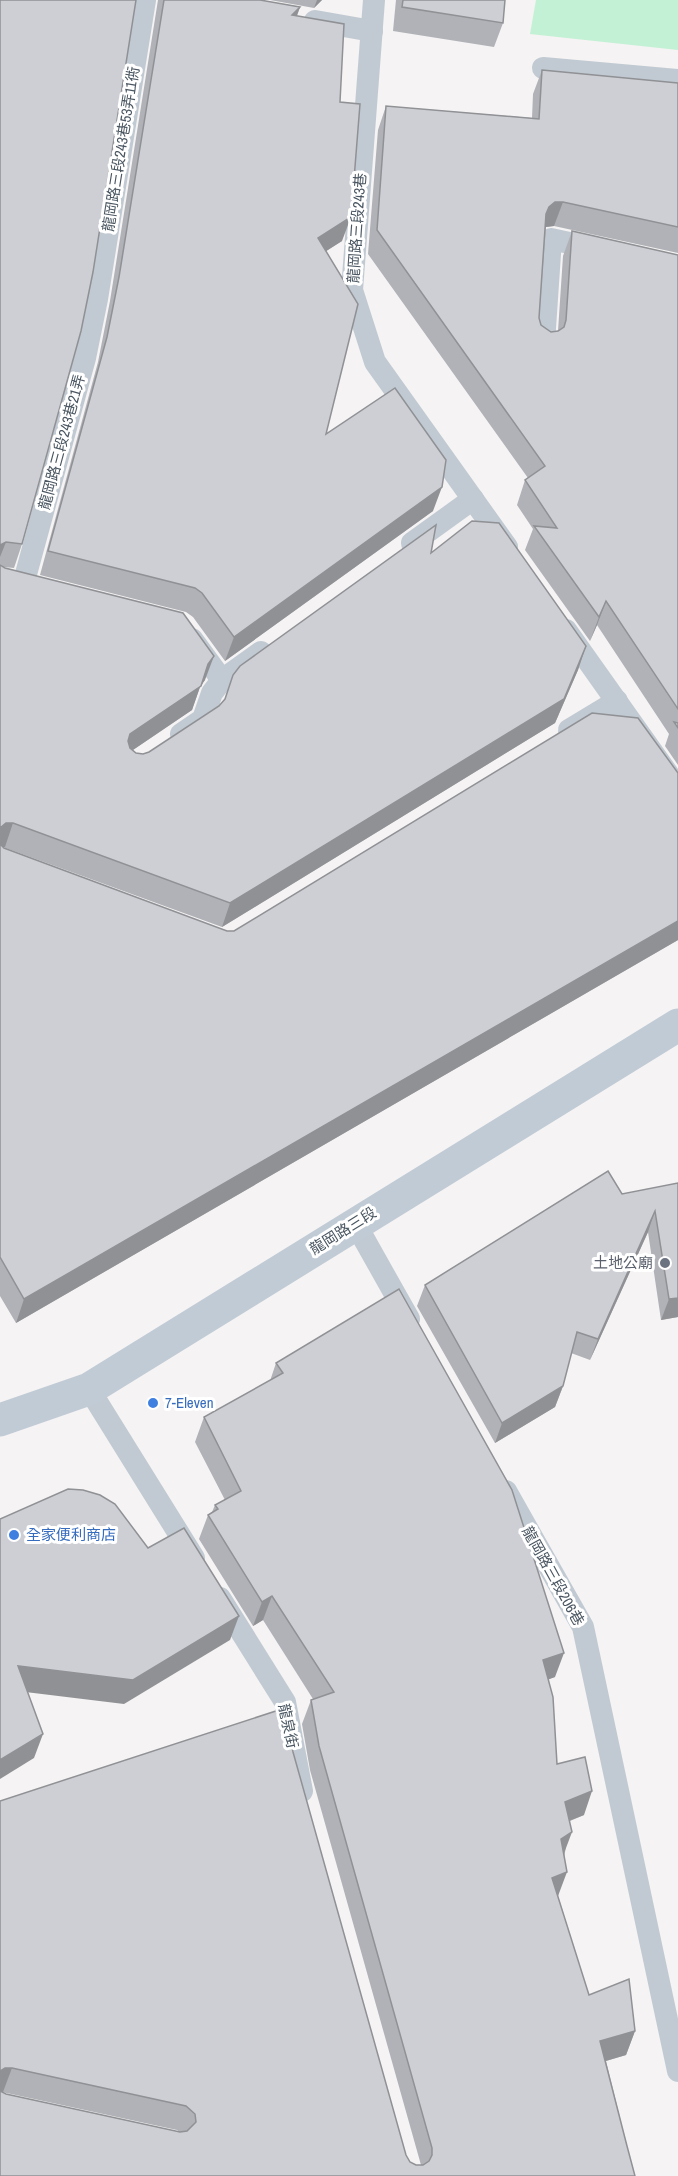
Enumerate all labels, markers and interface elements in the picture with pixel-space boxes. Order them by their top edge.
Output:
street label: 龍岡路三段243巷53弄11衖 [97,65,144,233]
street label: 龍岡路三段243巷 [342,172,371,284]
street label: 龍岡路三段243巷21弄 [33,372,90,512]
street label: 龍岡路三段 [305,1202,380,1259]
place label: 土地公廟 [593,1252,653,1273]
marker: 土地公廟 [658,1256,672,1270]
place label: 7-Eleven [165,1392,214,1413]
marker: 7-Eleven [146,1396,160,1410]
street label: 龍岡路三段206巷 [517,1522,589,1629]
place label: 全家便利商店 [26,1524,116,1545]
marker: 全家便利商店 [7,1528,21,1542]
street label: 龍泉街 [274,1702,303,1750]

